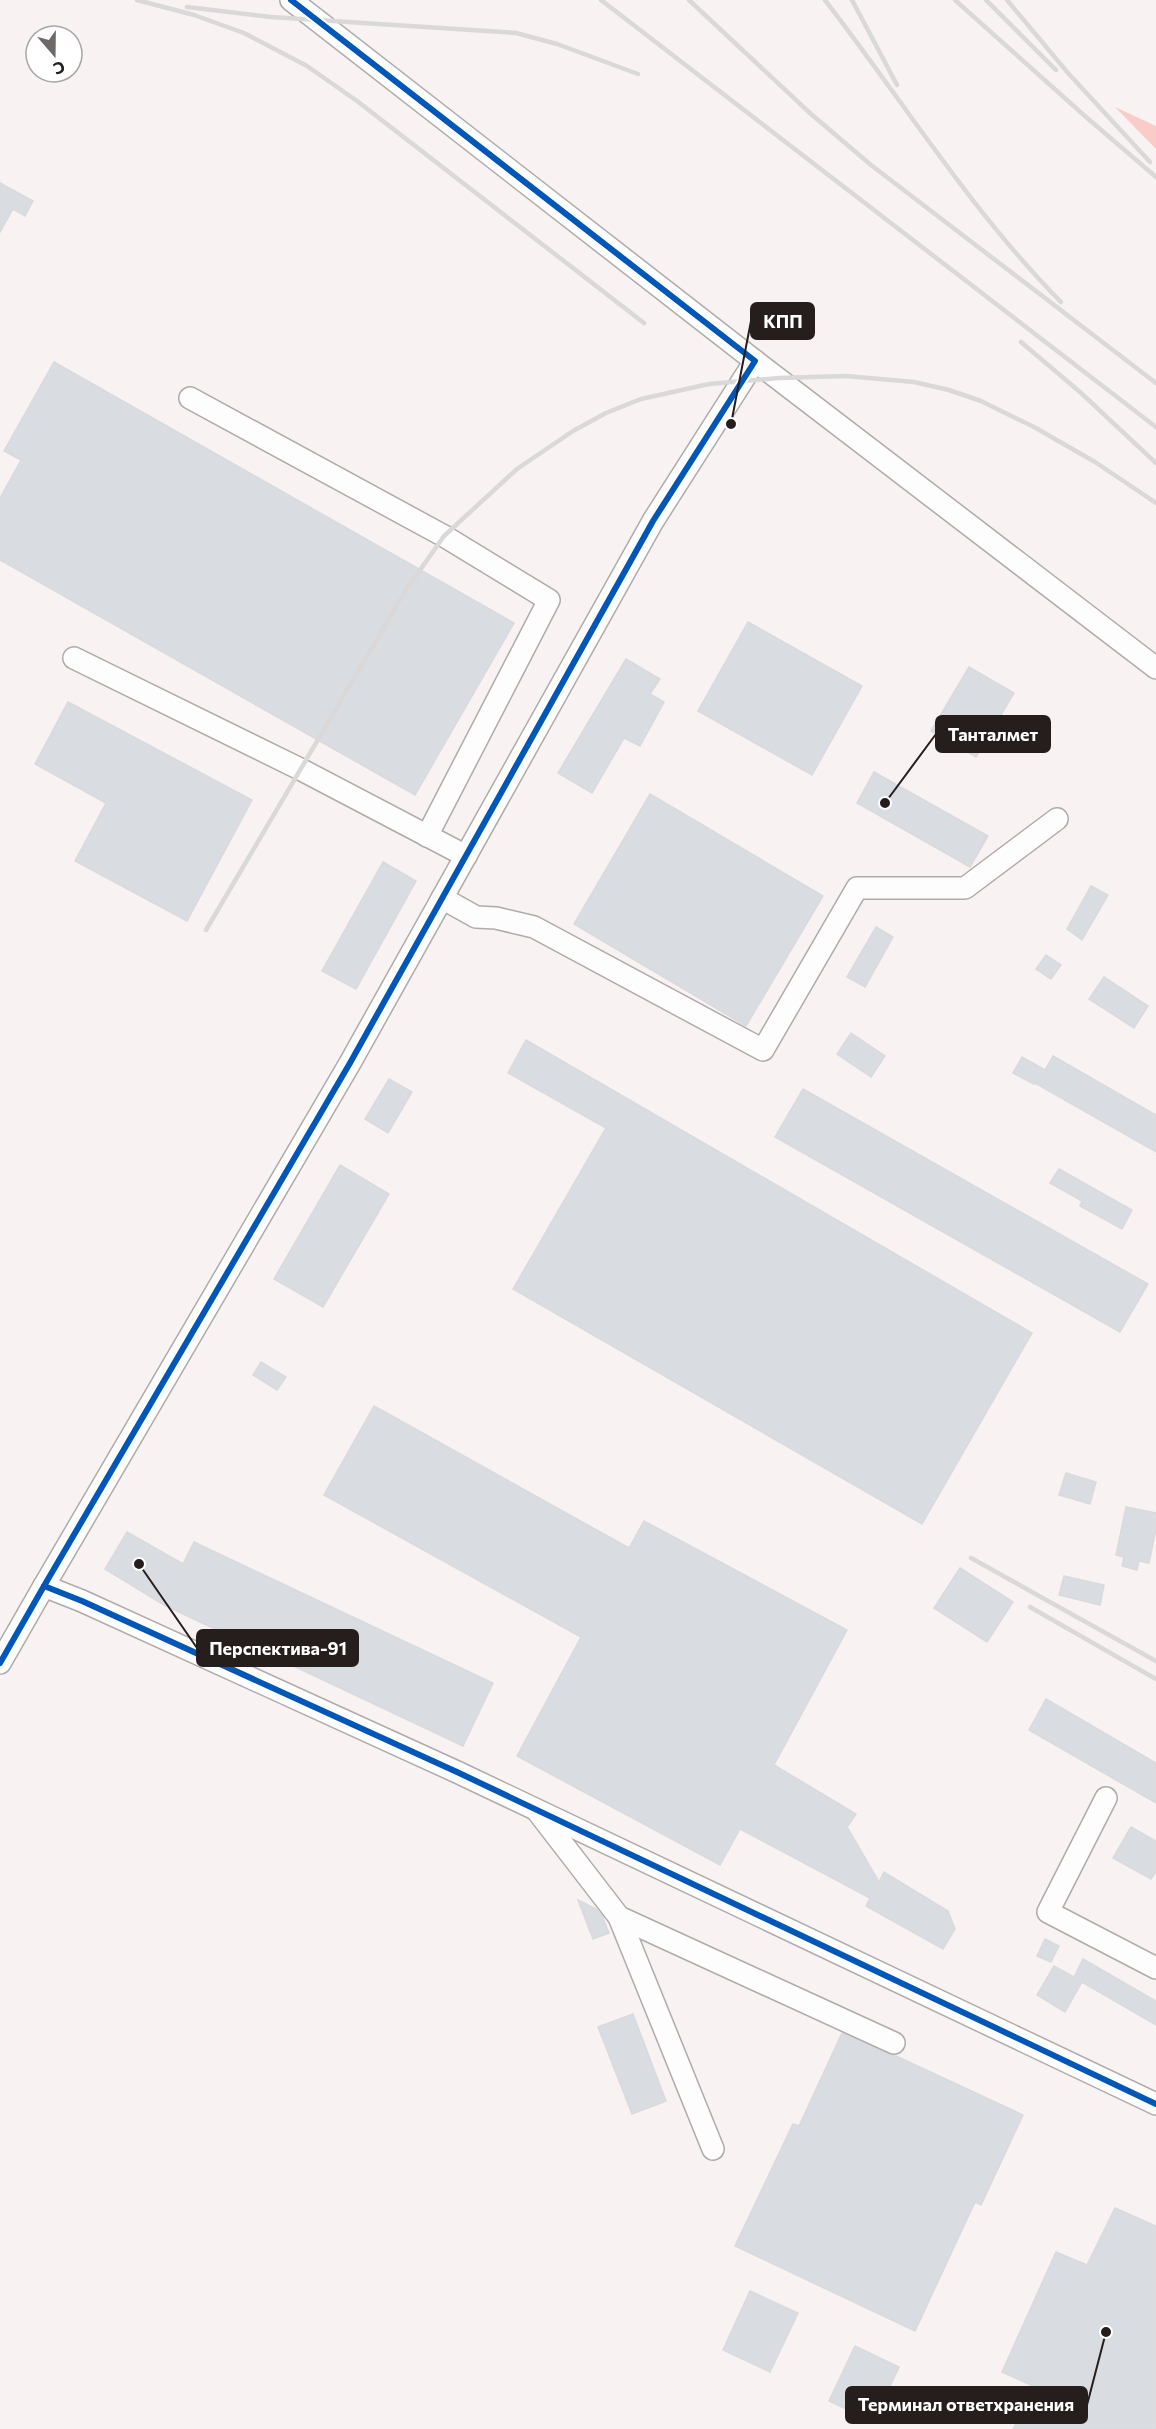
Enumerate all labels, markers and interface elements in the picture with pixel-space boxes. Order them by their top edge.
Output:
north arrow [24,24,84,84]
text: С [51,58,68,79]
callout: КПП [751,303,814,339]
text: КПП [763,310,803,332]
callout: Танталмет [936,716,1050,752]
text: Танталмет [948,723,1038,745]
callout: Перспектива-91 [197,1630,358,1666]
text: Перспектива-91 [209,1637,347,1659]
callout: Терминал ответхранения [846,2387,1087,2423]
text: Терминал ответхранения [858,2393,1074,2415]

